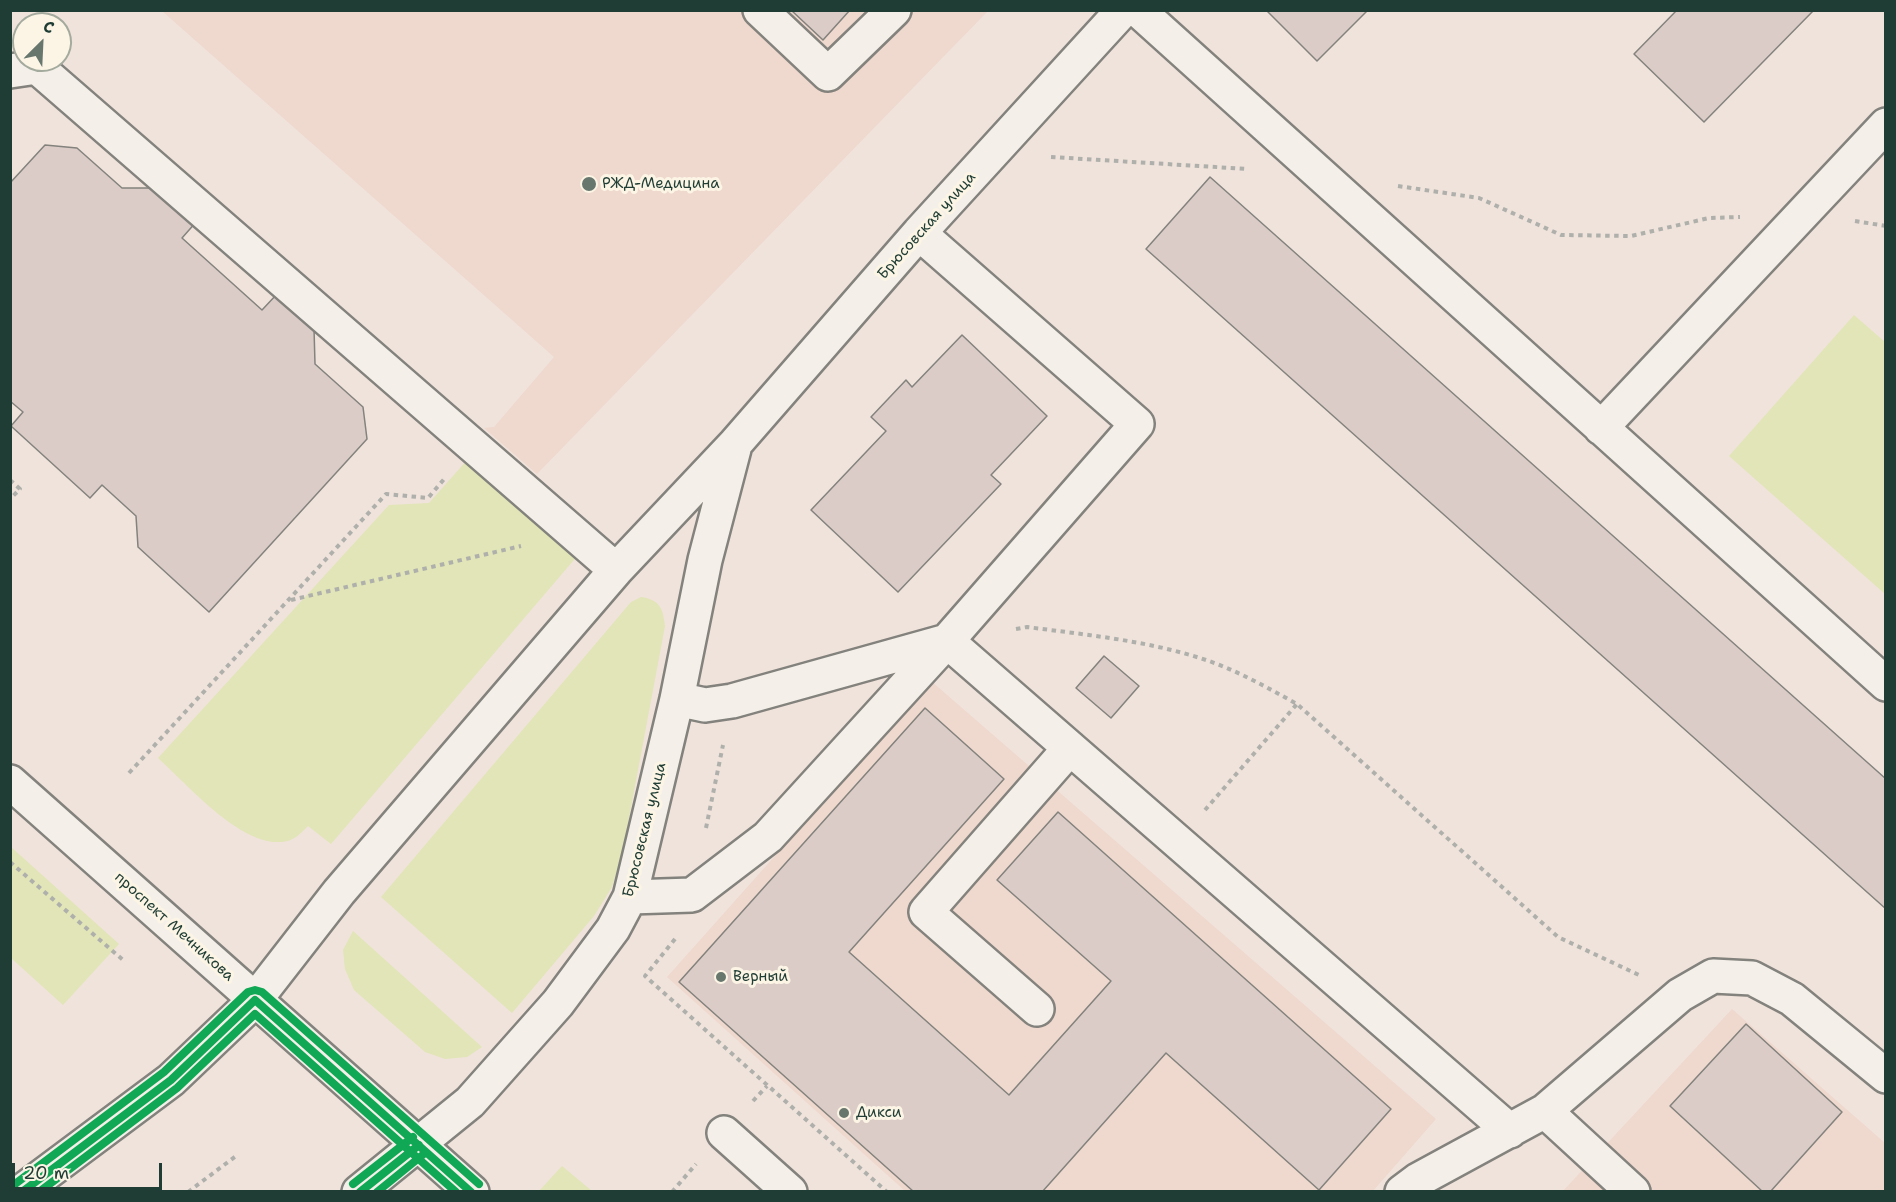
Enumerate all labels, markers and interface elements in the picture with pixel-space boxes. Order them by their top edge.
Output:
north arrow [12,12,72,72]
text: С [40,15,57,39]
street label: Брюсовская улица [874,169,980,283]
marker: РЖД-Медицина [580,175,598,193]
place label: РЖД-Медицина [602,175,720,193]
street label: Брюсовская улица [620,761,670,899]
street label: проспект Мечникова [111,869,237,985]
place label: Верный [733,968,788,986]
marker: Верный [714,970,728,984]
place label: Дикси [856,1104,902,1122]
marker: Дикси [837,1106,851,1120]
scale bar [15,1151,165,1189]
text: 20 m [23,1161,69,1185]

